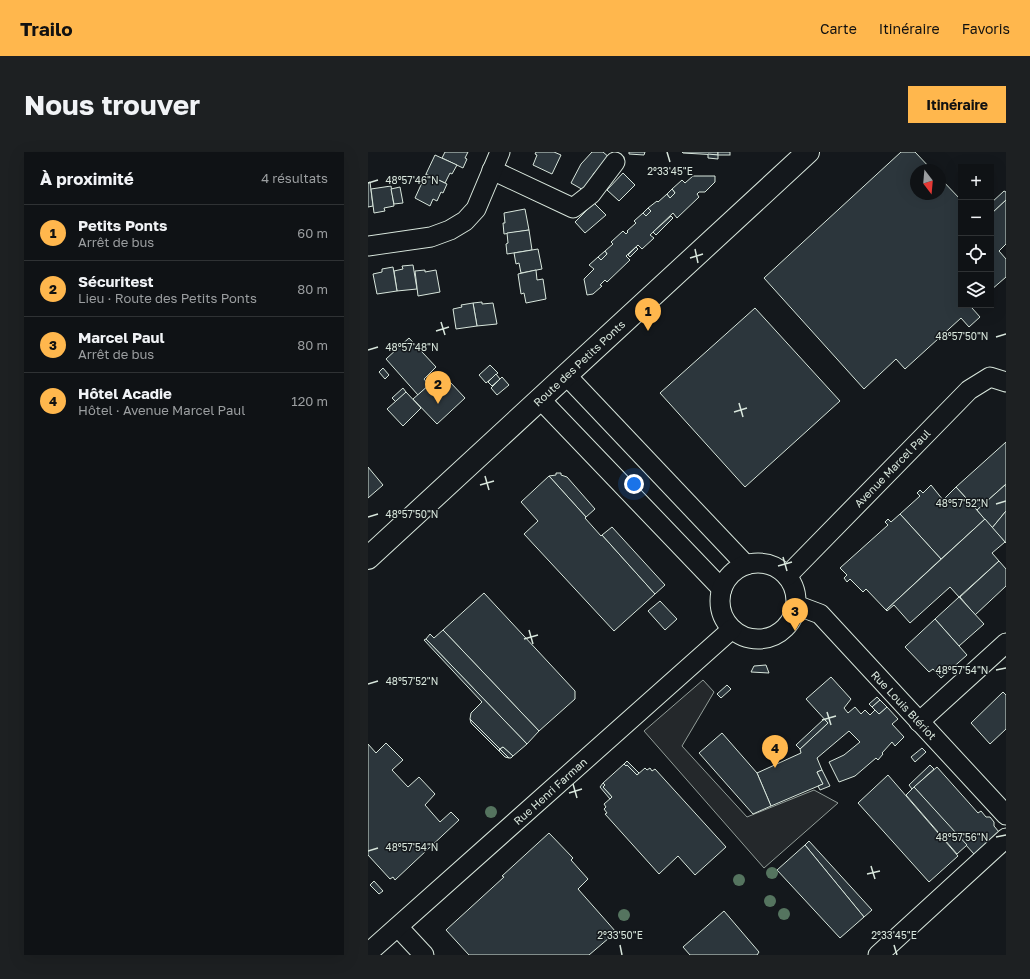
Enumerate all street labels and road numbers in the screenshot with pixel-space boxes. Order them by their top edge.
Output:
street label: Route des Petits Ponts [531,317,628,409]
street label: Avenue Marcel Paul [851,426,933,510]
street label: Rue Louis Blériot [869,668,939,742]
street label: Rue Henri Farman [511,755,589,827]

